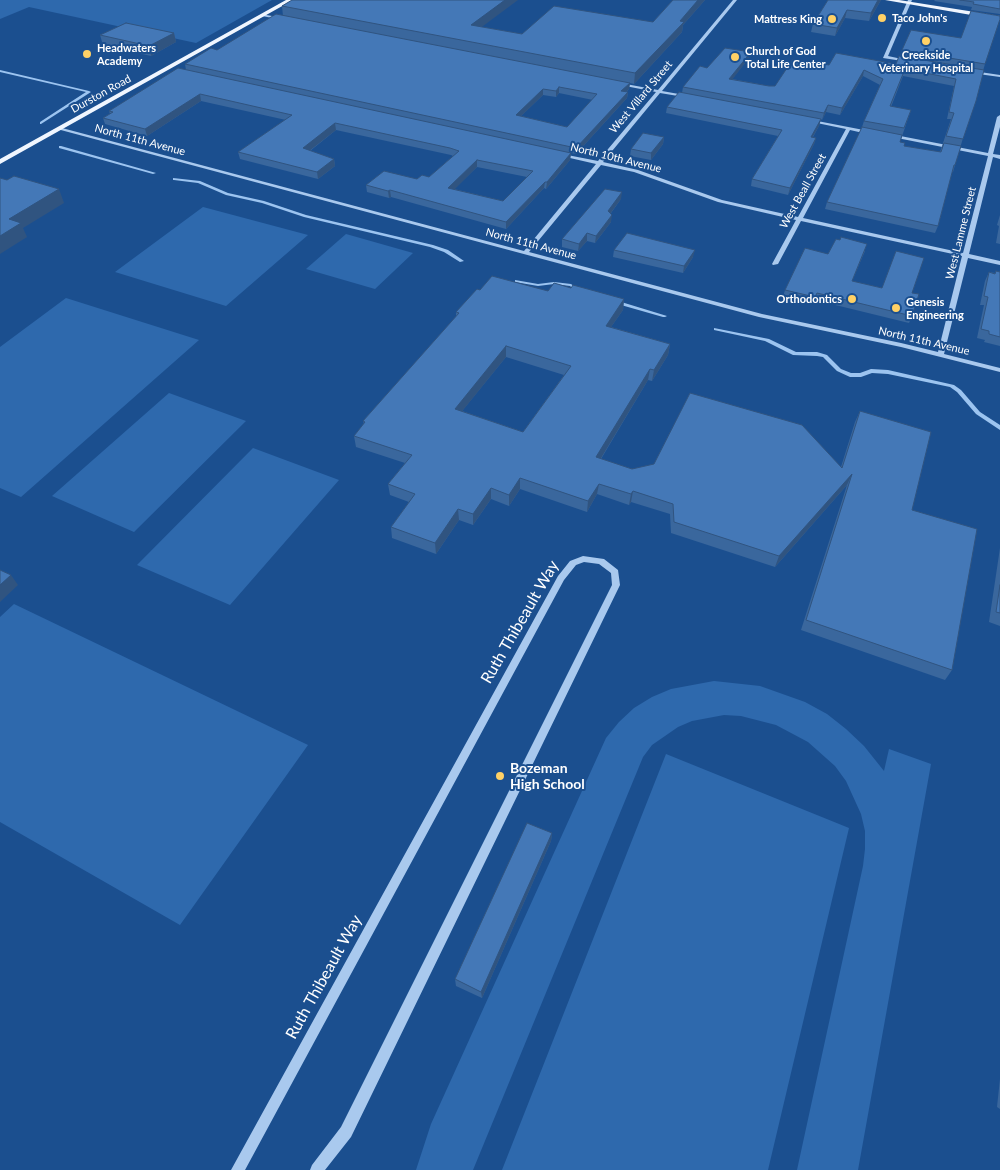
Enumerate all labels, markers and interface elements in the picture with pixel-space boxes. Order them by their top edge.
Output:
place label: Taco John's [892,11,947,25]
place label: Mattress King [754,12,822,26]
marker: Taco John's [876,12,888,24]
marker: Mattress King [826,13,838,25]
marker: Creekside Veterinary Hospital [920,35,932,47]
place label: Headwaters Academy [97,41,156,67]
place label: Church of God Total Life Center [745,44,826,70]
marker: Headwaters Academy [81,48,93,60]
place label: Creekside Veterinary Hospital [879,48,973,74]
marker: Church of God Total Life Center [729,51,741,63]
street label: West Villard Street [607,58,675,136]
street label: Durston Road [69,72,133,116]
street label: North 11th Avenue [93,122,187,158]
street label: North 10th Avenue [569,140,663,176]
street label: West Beall Street [777,151,829,231]
street label: West Lamme Street [943,185,979,281]
street label: North 11th Avenue [484,226,578,262]
place label: Orthodontics [777,292,842,306]
marker: Orthodontics [846,293,858,305]
place label: Genesis Engineering [906,295,964,321]
marker: Genesis Engineering [890,302,902,314]
street label: North 11th Avenue [877,324,971,358]
street label: Ruth Thibeault Way [477,557,563,687]
place label: Bozeman High School [510,760,585,792]
marker: Bozeman High School [494,770,506,782]
street label: Ruth Thibeault Way [282,912,366,1042]

